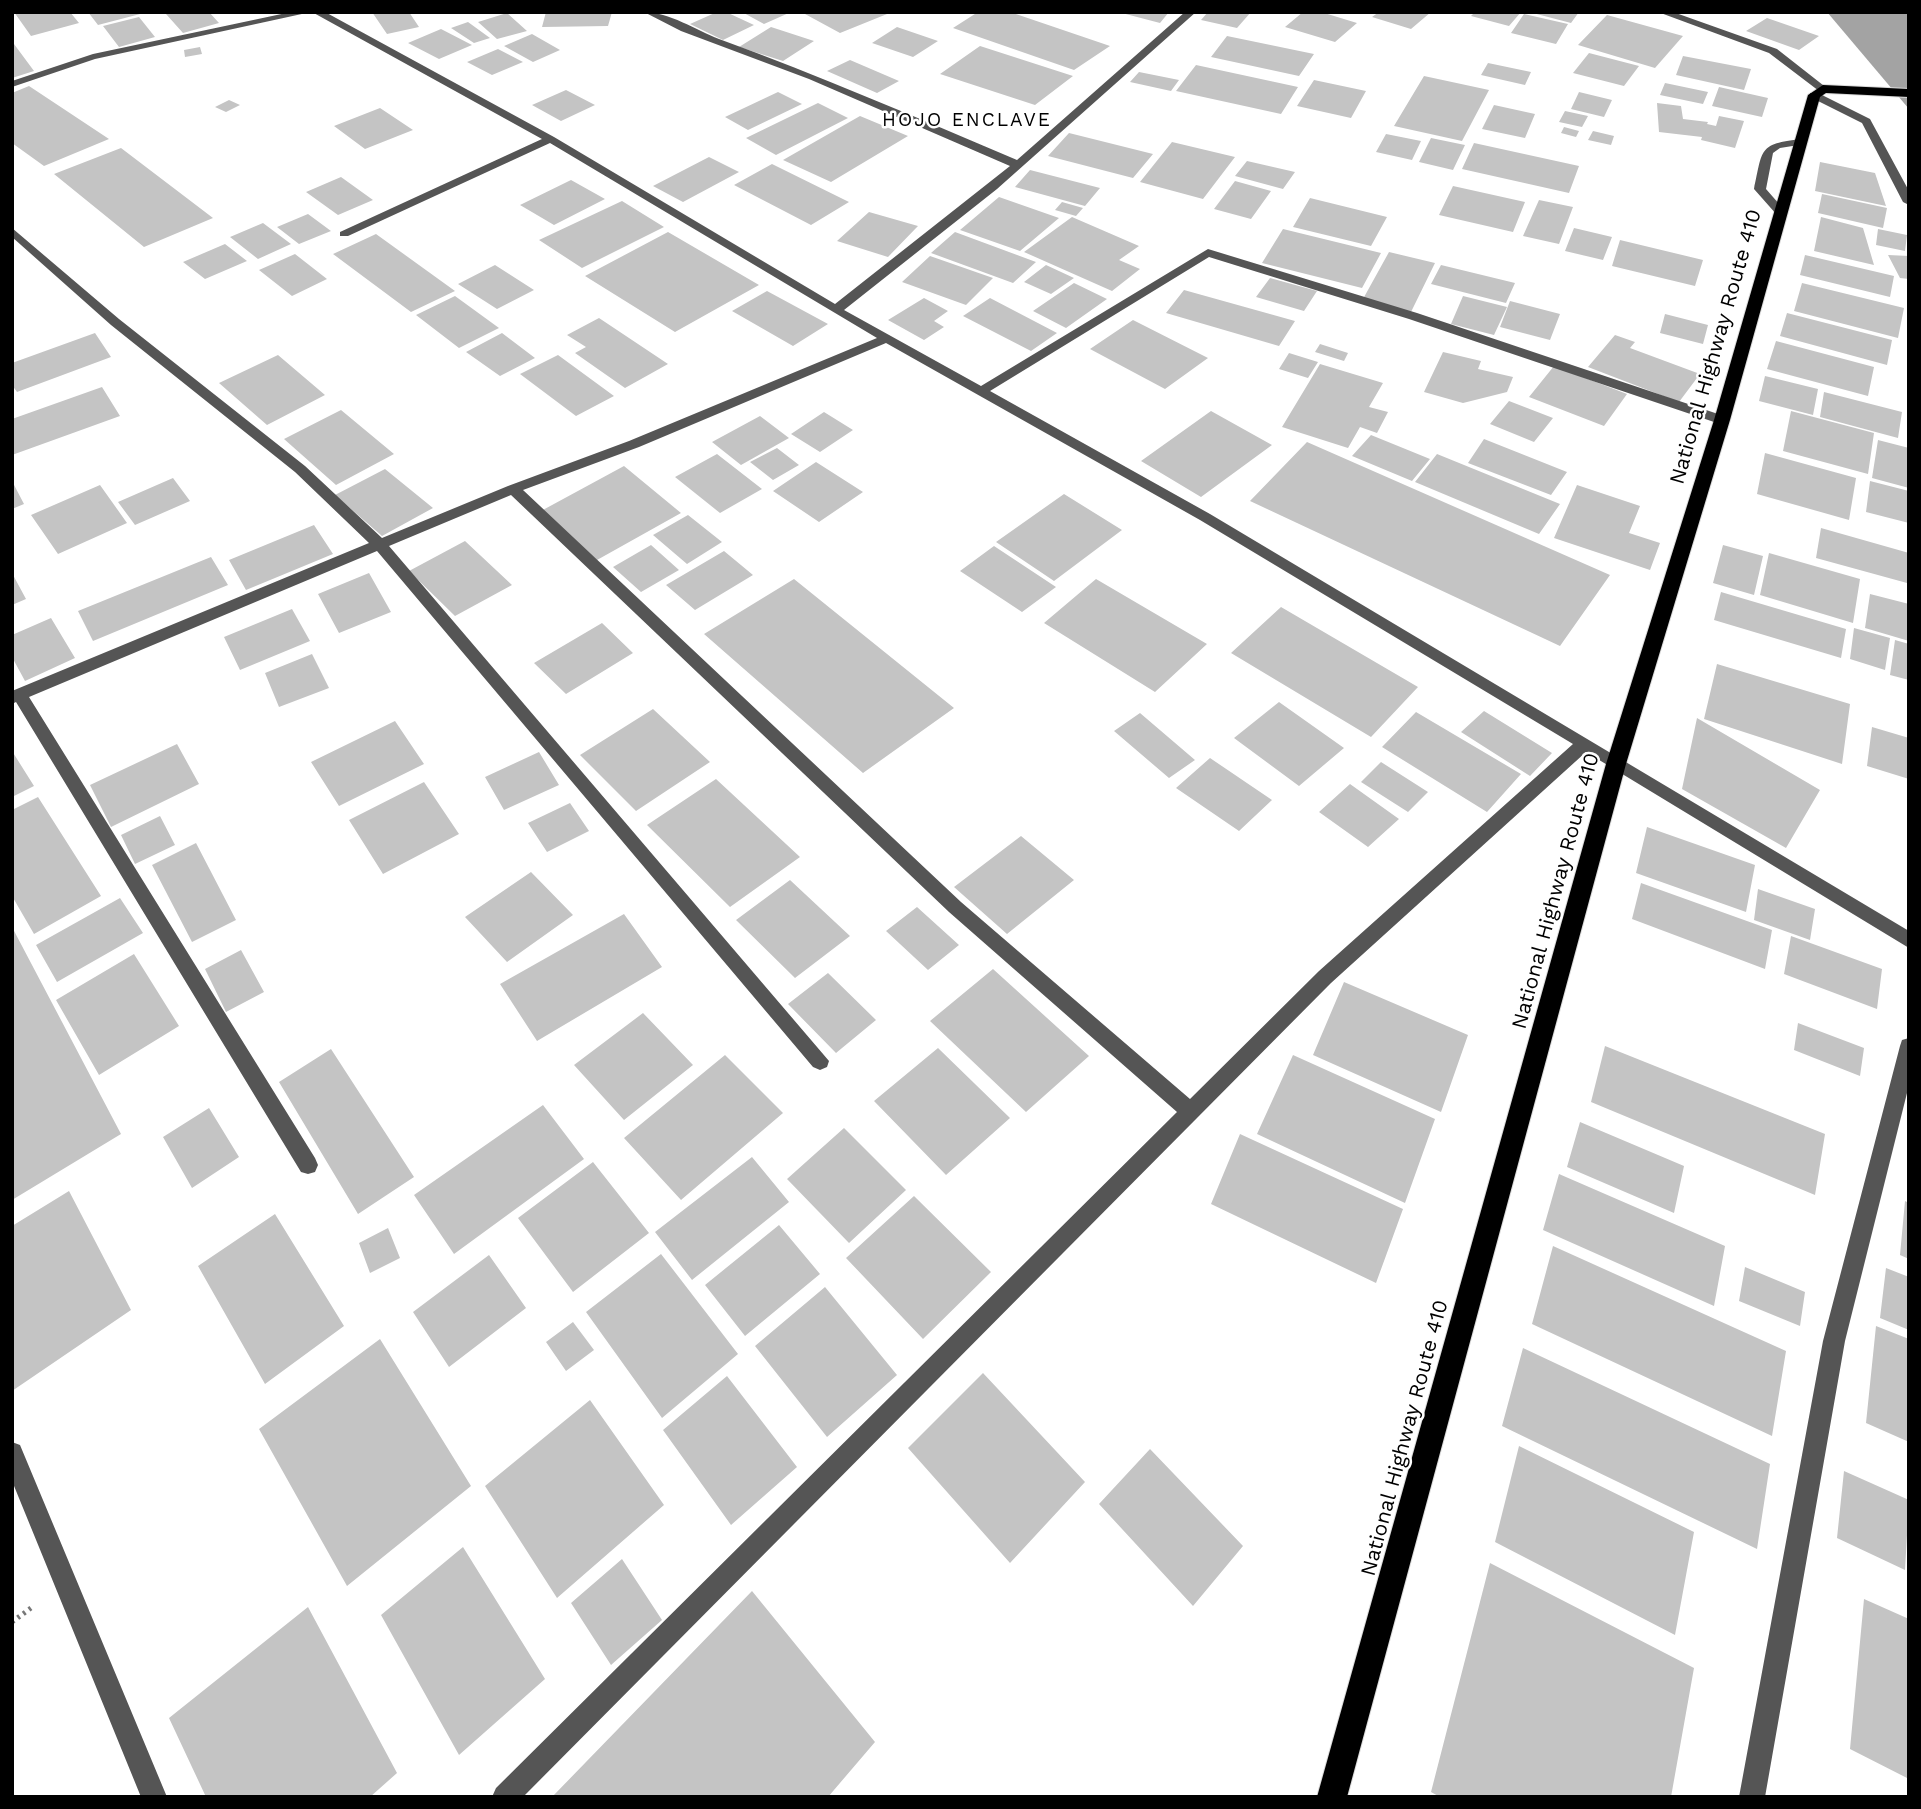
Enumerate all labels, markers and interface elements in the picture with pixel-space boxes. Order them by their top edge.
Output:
district label: HOJO ENCLAVE [884,109,1050,131]
street label: National Highway Route 410 [1665,207,1767,487]
street label: National Highway Route 410 [1507,750,1605,1032]
street label: National Highway Route 410 [1356,1297,1454,1579]

